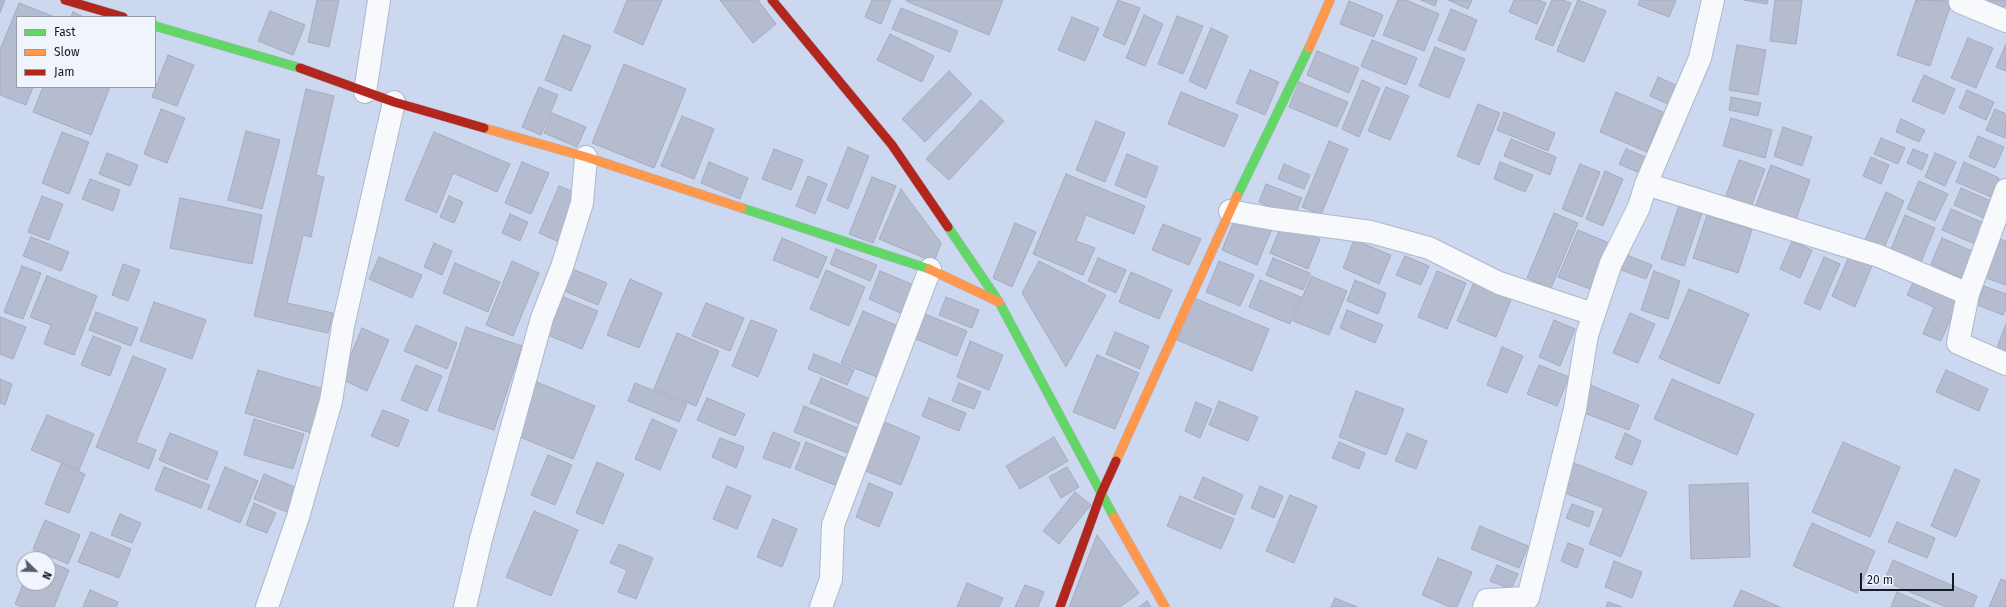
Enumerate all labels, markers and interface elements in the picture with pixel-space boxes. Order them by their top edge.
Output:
legend [16,16,156,88]
text: Fast [54,25,76,39]
text: Slow [54,45,80,59]
text: Jam [54,65,74,79]
north arrow [16,551,56,591]
scale bar [1862,565,1956,591]
text: N [39,570,54,581]
text: 20 m [1867,573,1893,587]

